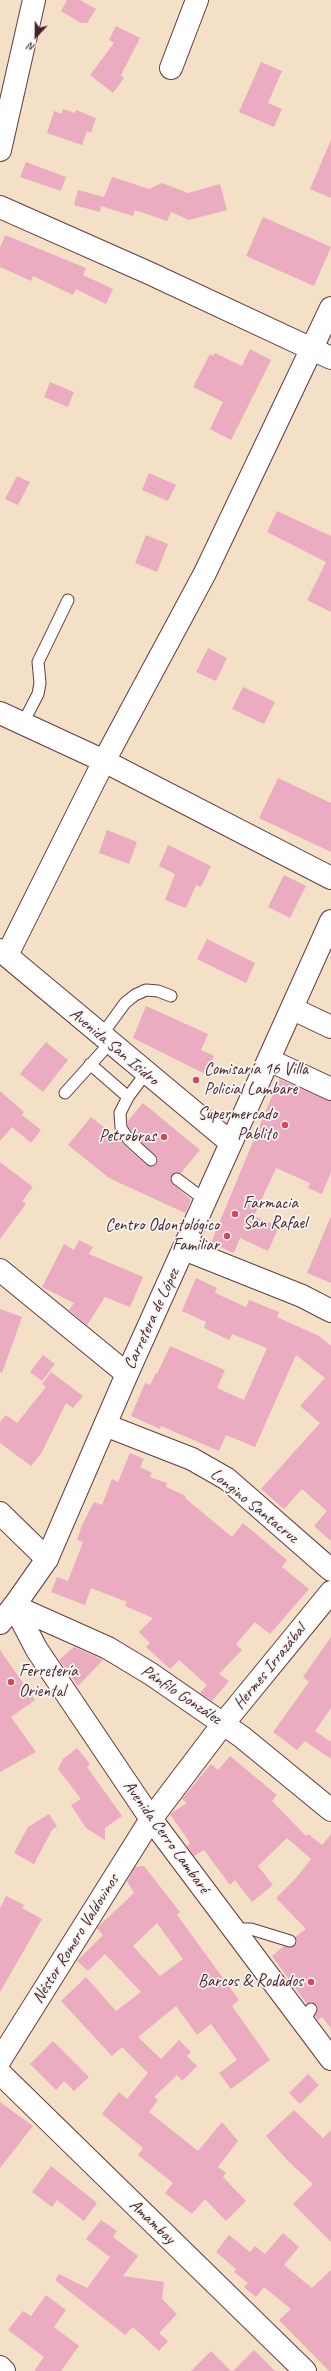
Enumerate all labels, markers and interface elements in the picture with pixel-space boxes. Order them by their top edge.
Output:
north arrow [16,16,56,56]
text: N [26,39,37,55]
street label: Avenida San Isidro [65,1004,163,1090]
place label: Comisaría 16 Villa Policial Lambare [204,1060,308,1100]
marker: Comisaría 16 Villa Policial Lambare [191,1075,201,1085]
place label: Supermercado Pablito [197,1105,277,1145]
marker: Supermercado Pablito [280,1120,290,1130]
place label: Petrobras [99,1127,156,1147]
marker: Petrobras [159,1132,169,1142]
place label: Farmacia San Rafael [243,1194,307,1234]
marker: Farmacia San Rafael [230,1209,240,1219]
place label: Centro Odontológico Familiar [105,1216,219,1256]
marker: Centro Odontológico Familiar [222,1231,232,1241]
street label: Carretera de López [120,1265,184,1373]
street label: Longino Santacruz [206,1464,302,1548]
street label: Hermes Irrazábal [229,1620,311,1714]
street label: Pánfilo González [137,1661,225,1729]
place label: Ferretería Oriental [19,1662,78,1702]
marker: Ferretería Oriental [6,1677,16,1687]
street label: Avenida Cerro Lambaré [118,1777,214,1897]
street label: Néstor Romero Valdovinos [28,1871,124,2007]
place label: Barcos & Rodados [198,1972,303,1992]
marker: Barcos & Rodados [306,1977,316,1987]
street label: Amambay [125,2195,179,2249]

